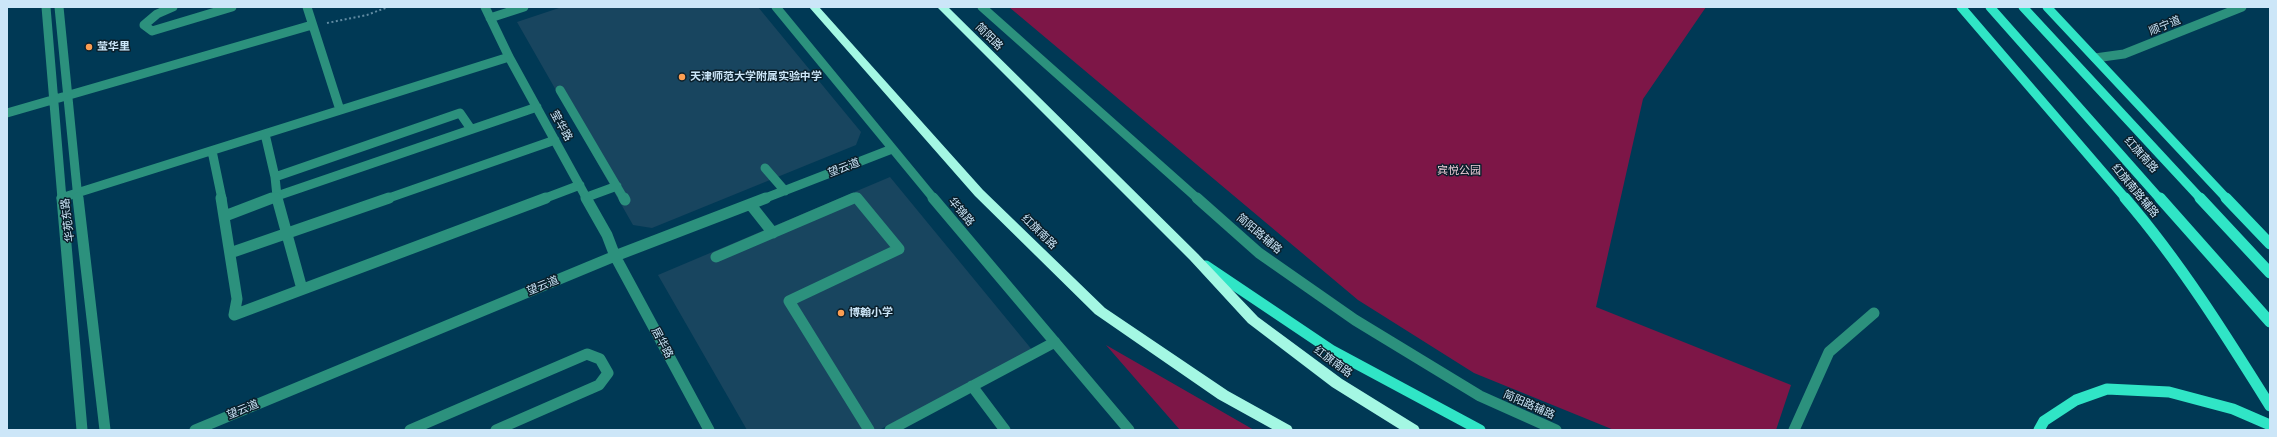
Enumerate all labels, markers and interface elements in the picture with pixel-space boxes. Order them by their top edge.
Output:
street label: 顺宁道 [2147,14,2183,38]
street label: 简阳路 [973,21,1005,53]
place label: 莹华里 [97,40,130,54]
marker: 莹华里 [84,42,94,52]
place label: 天津师范大学附属实验中学 [690,70,822,84]
marker: 天津师范大学附属实验中学 [677,72,687,82]
street label: 莹华路 [547,108,575,144]
street label: 红旗南路 [2121,134,2161,176]
street label: 望云道 [826,156,862,180]
street label: 红旗南路辅路 [2109,161,2161,221]
park label: 宾悦公园 [1437,164,1481,178]
street label: 华锦路 [945,195,977,229]
street label: 华苑东路 [59,197,77,243]
street label: 简阳路辅路 [1234,211,1284,257]
street label: 红旗南路 [1019,212,1059,252]
street label: 望云道 [525,274,561,298]
place label: 博翰小学 [849,306,893,320]
marker: 博翰小学 [836,308,846,318]
street label: 居华路 [648,325,676,361]
street label: 红旗南路 [1311,344,1355,380]
street label: 简阳路辅路 [1501,388,1557,422]
street label: 望云道 [225,398,261,422]

